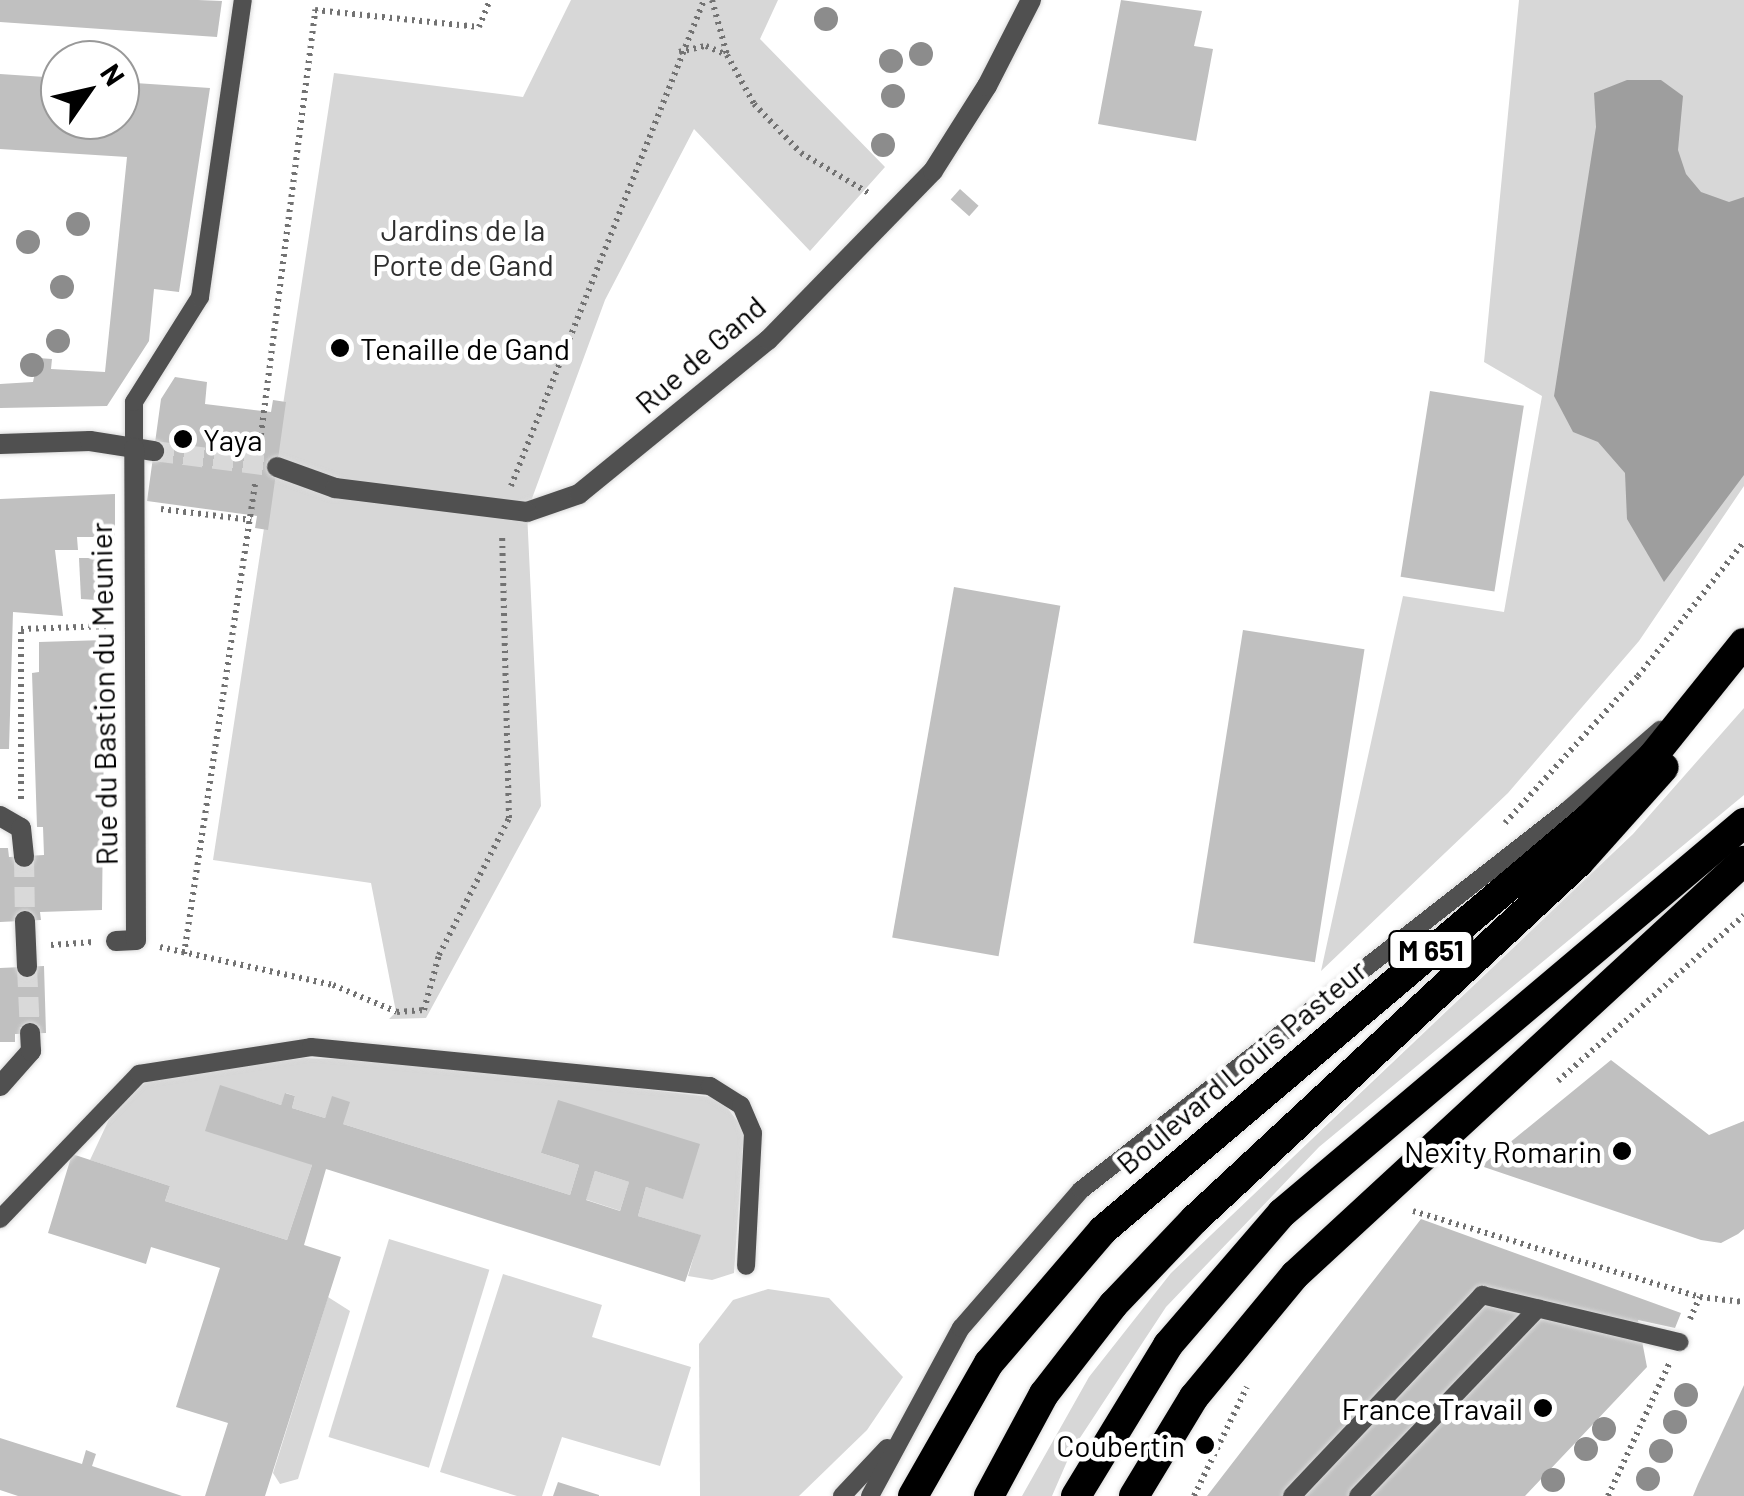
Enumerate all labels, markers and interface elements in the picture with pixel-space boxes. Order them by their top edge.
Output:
north arrow [40,40,140,140]
text: N [94,57,133,92]
park label: Jardins de la Porte de Gand [372,211,554,282]
street label: Rue de Gand [628,288,772,420]
place label: Tenaille de Gand [360,330,570,366]
marker: Tenaille de Gand [329,337,351,359]
place label: Yaya [203,421,263,457]
marker: Yaya [172,428,194,450]
street label: Rue du Bastion du Meunier [82,522,124,866]
road number: M 651 [1386,927,1476,973]
street label: Boulevard Louis Pasteur [1109,951,1373,1181]
place label: Nexity Romarin [1404,1133,1602,1169]
marker: Nexity Romarin [1611,1140,1633,1162]
place label: France Travail [1341,1390,1523,1426]
marker: France Travail [1532,1397,1554,1419]
place label: Coubertin [1056,1427,1185,1463]
marker: Coubertin [1194,1434,1216,1456]

